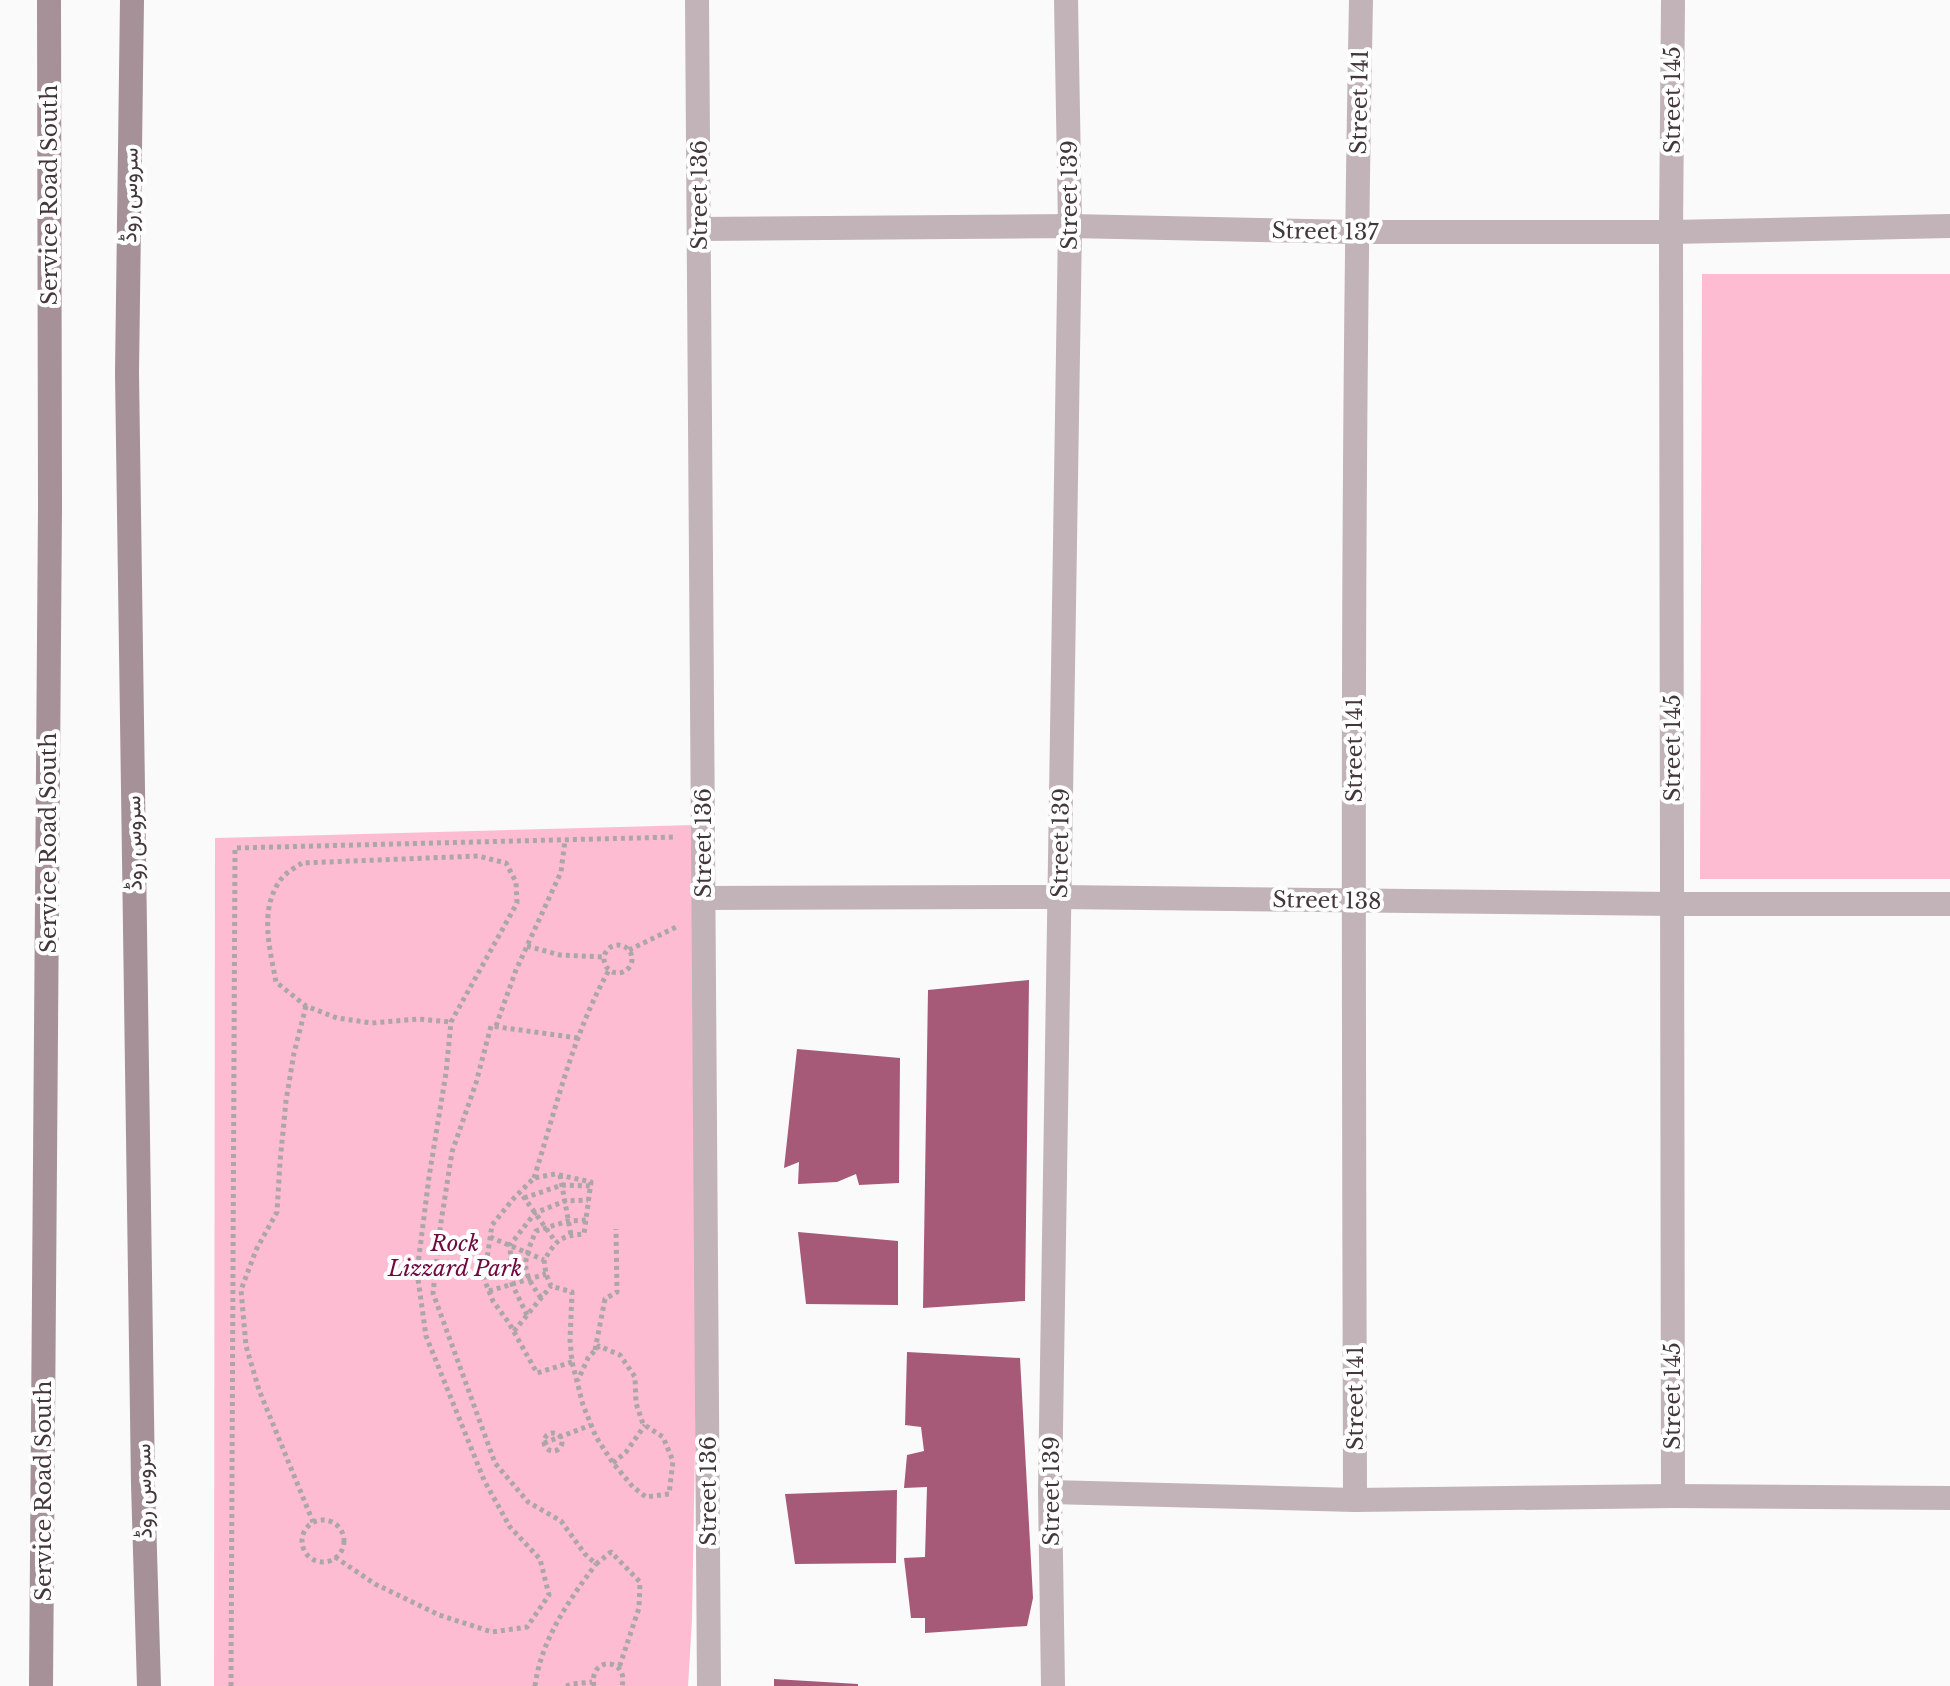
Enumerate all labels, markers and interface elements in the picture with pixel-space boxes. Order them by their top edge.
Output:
street label: Street 145 [1659,46,1686,154]
street label: Street 141 [1345,49,1374,155]
street label: Service Road South [36,85,63,305]
street label: Street 136 [686,140,713,250]
street label: Street 139 [1056,140,1083,250]
street label: سروس روڈ [115,147,144,243]
street label: Street 137 [1271,217,1380,246]
street label: Street 145 [1659,694,1686,802]
street label: Street 141 [1341,698,1368,802]
street label: Service Road South [35,733,62,953]
street label: Street 136 [690,788,717,898]
street label: Street 139 [1046,788,1075,898]
street label: سروس روڈ [119,795,148,891]
street label: Street 138 [1272,886,1382,915]
park label: Rock Lizzard Park [387,1230,522,1282]
street label: Street 145 [1659,1342,1686,1450]
street label: Street 141 [1342,1346,1369,1450]
street label: Service Road South [30,1381,57,1601]
street label: Street 136 [695,1436,722,1546]
street label: Street 139 [1038,1436,1065,1546]
street label: سروس روڈ [129,1443,158,1539]

